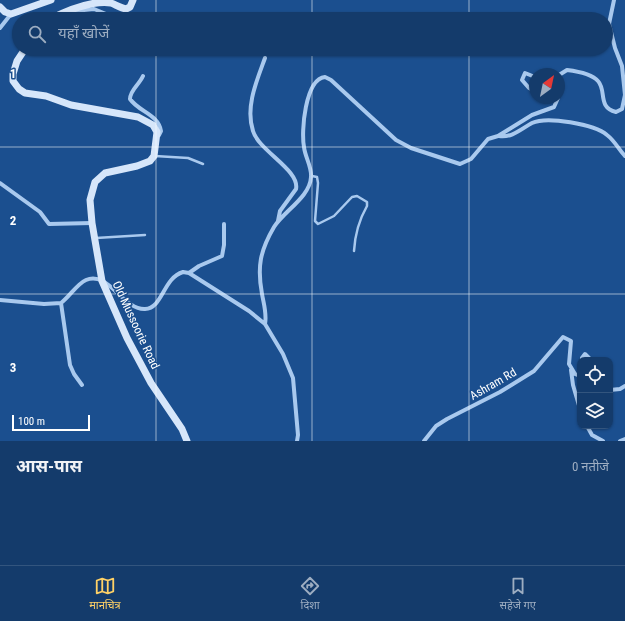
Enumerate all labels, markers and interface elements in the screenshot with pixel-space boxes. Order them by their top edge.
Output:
search box [12,12,613,56]
icon: search [26,23,48,45]
text: यहाँ खोजें [58,24,109,42]
text: 1 [10,66,16,81]
north arrow [529,68,565,104]
text: 2 [10,213,17,228]
street label: Old Mussoorie Road [109,279,163,371]
map controls [577,357,613,429]
button: locate [577,357,613,393]
text: 3 [10,360,16,375]
street label: Ashram Rd [467,365,519,403]
button: layers [577,393,613,429]
scale bar [12,413,90,432]
text: 100 m [18,415,45,428]
text: आस-पास [16,456,82,476]
text: 0 नतीजे [572,459,609,474]
tab: मानचित्र [89,575,121,613]
tab: दिशा [299,575,321,613]
tab: सहेजे गए [500,575,536,613]

